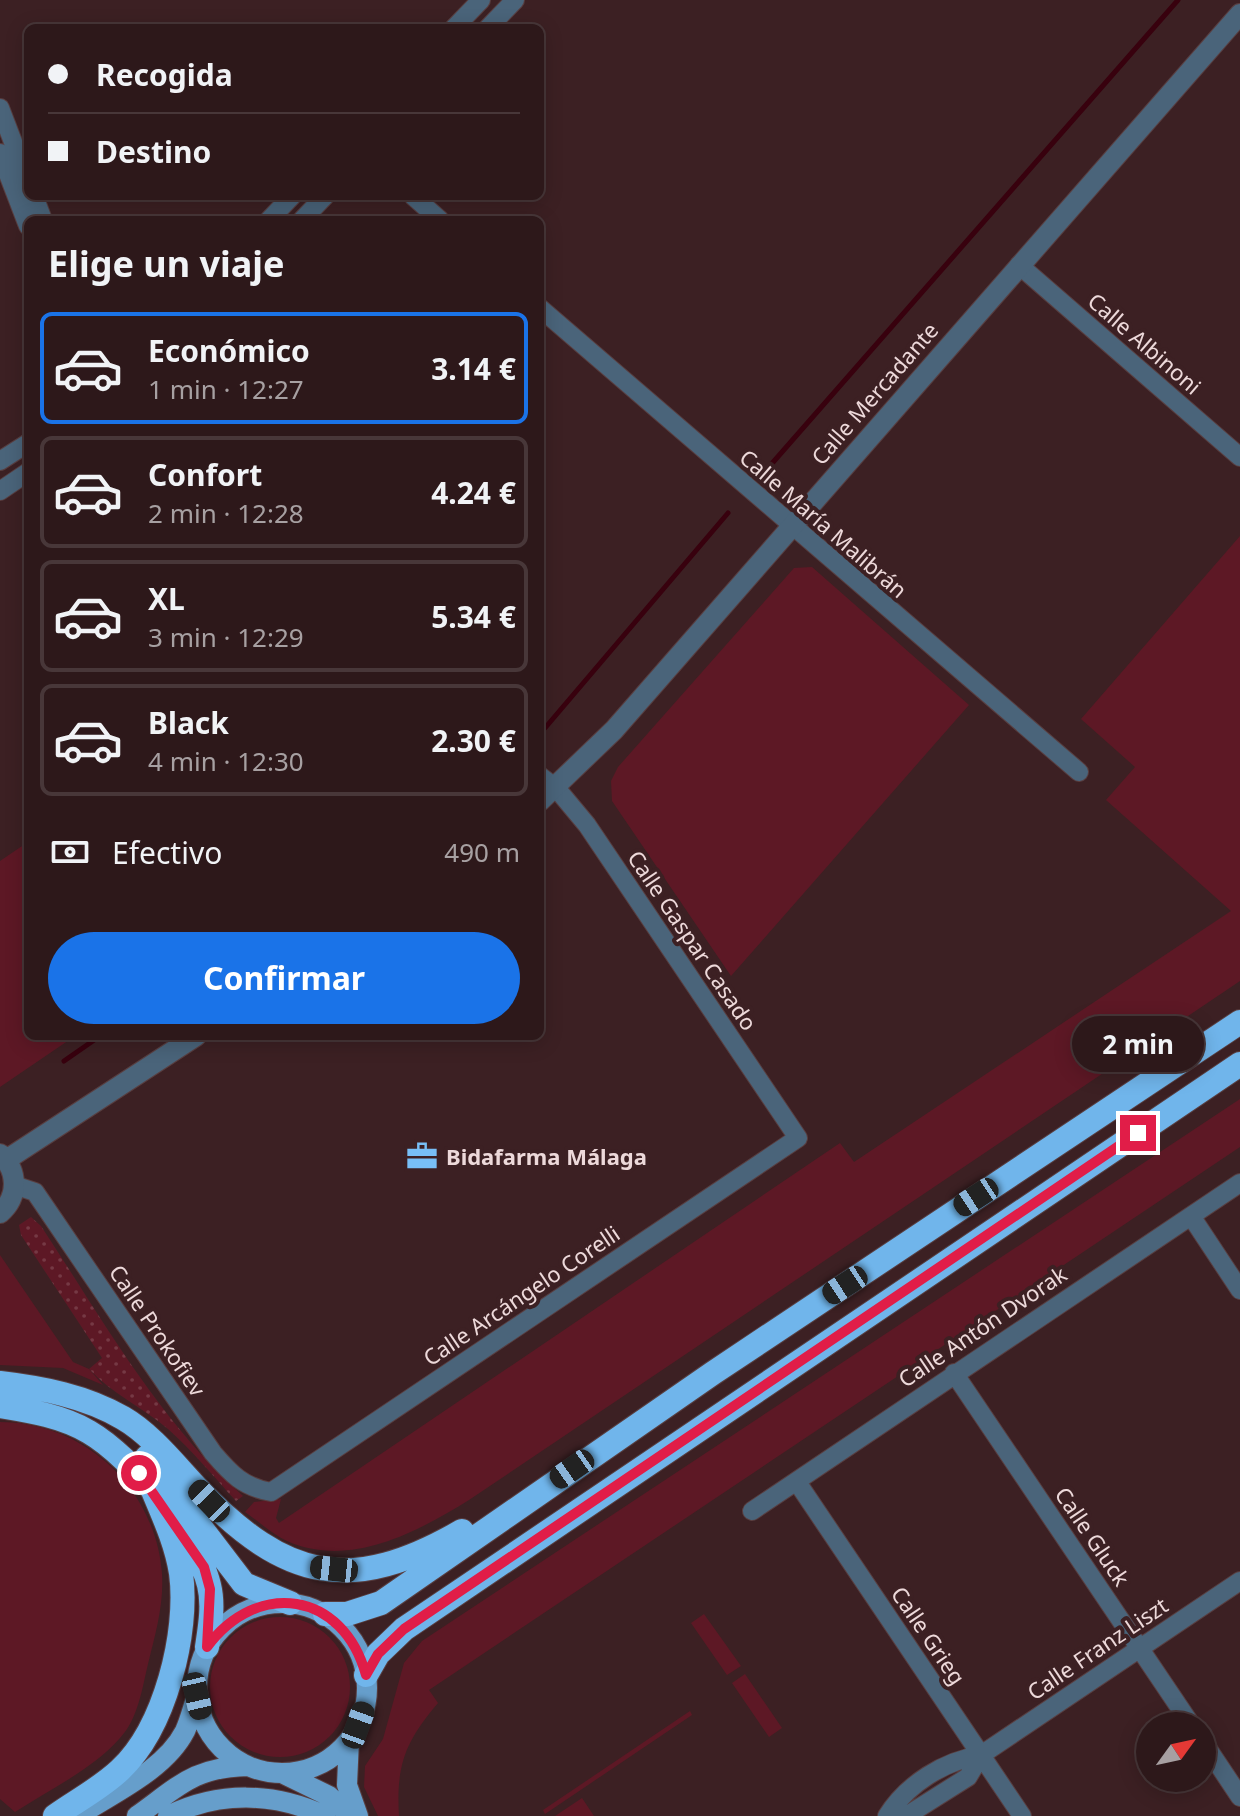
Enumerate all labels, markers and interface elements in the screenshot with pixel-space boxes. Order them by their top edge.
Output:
text: Recogida [96,54,233,95]
text: Destino [96,131,211,172]
text: Elige un viaje [48,239,285,288]
street label: Calle Albinoni [1082,285,1208,401]
street label: Calle Mercadante [804,315,944,471]
text: Económico [148,330,310,371]
icon: car [52,332,124,404]
text: 3.14 € [431,348,516,389]
text: 1 min · 12:27 [148,371,304,407]
street label: Calle María Malibrán [734,442,914,604]
text: Confort [148,454,262,495]
icon: car [52,456,124,528]
text: 4.24 € [431,472,516,513]
text: 2 min · 12:28 [148,495,304,531]
text: XL [148,578,185,619]
icon: car [52,580,124,652]
text: 5.34 € [431,596,516,637]
text: 3 min · 12:29 [148,619,304,655]
text: Black [148,702,229,743]
icon: car [52,704,124,776]
text: 2.30 € [431,720,516,761]
text: 4 min · 12:30 [148,743,304,779]
icon: cash [48,830,92,874]
text: Efectivo [112,832,222,873]
text: 490 m [444,834,520,870]
street label: Calle Gaspar Casado [621,844,765,1036]
button: Confirmar [48,932,520,1024]
callout: 2 min [1072,1017,1204,1073]
text: 2 min [1102,1026,1174,1062]
route end [1120,1115,1156,1151]
office icon: Bidafarma Málaga [405,1139,439,1173]
place label: Bidafarma Málaga [446,1141,647,1171]
car [949,1174,1003,1220]
street label: Calle Arcángelo Corelli [417,1218,625,1372]
street label: Calle Prokofiev [103,1258,214,1402]
street label: Calle Antón Dvorak [892,1258,1072,1394]
car [818,1262,872,1308]
car [545,1445,599,1493]
route start [121,1455,157,1491]
car [184,1475,234,1527]
street label: Calle Gluck [1049,1481,1137,1592]
car [309,1555,359,1583]
street label: Calle Grieg [885,1580,973,1690]
street label: Calle Franz Liszt [1021,1590,1173,1706]
car [180,1670,214,1722]
car [339,1698,377,1752]
north arrow [1136,1712,1216,1792]
map controls [1136,1712,1216,1792]

